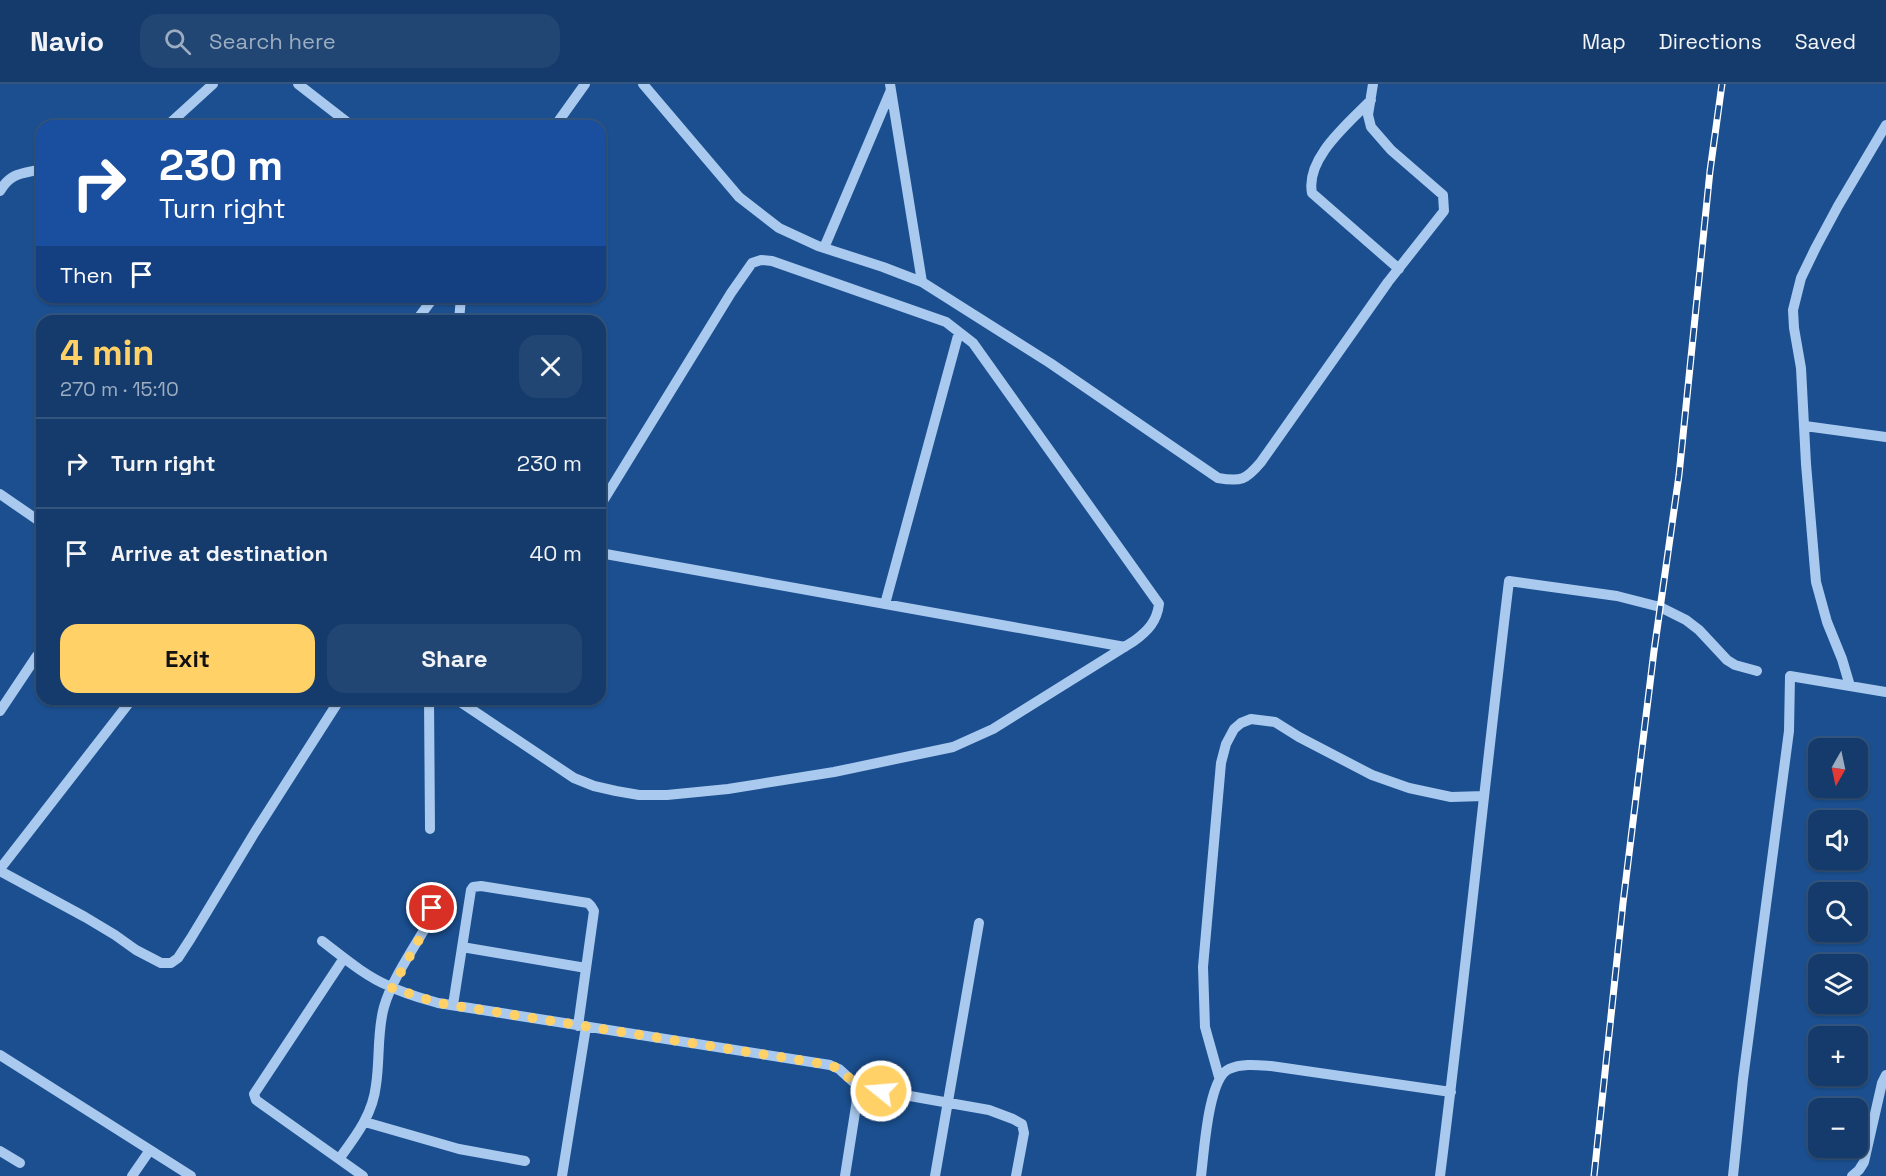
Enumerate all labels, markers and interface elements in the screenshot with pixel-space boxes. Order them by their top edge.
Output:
search box [140,14,560,68]
text: Navio [30,23,104,59]
icon: search [161,25,194,58]
text: Search here [209,27,336,55]
text: Map [1582,28,1626,55]
text: Directions [1659,28,1762,55]
text: Saved [1795,28,1856,55]
text: 230 m [159,139,283,192]
icon: right [60,144,138,222]
text: Turn right [159,191,286,226]
icon: arrive [125,258,158,291]
text: Then [60,261,113,289]
text: 4 min [60,330,155,376]
button: close [519,335,582,398]
text: 270 m · 15:10 [60,376,179,402]
icon: right [60,447,93,480]
text: Turn right [111,449,216,477]
text: 230 m [517,449,582,477]
icon: arrive [60,537,93,570]
text: Arrive at destination [111,539,328,567]
text: 40 m [530,539,582,567]
button: Exit [60,624,315,693]
button: Share [327,624,582,693]
north arrow [1808,738,1868,798]
map controls [1808,738,1868,1158]
button: sound [1808,810,1868,870]
pin [406,882,457,933]
button: search [1808,882,1868,942]
icon: arrive [415,891,448,924]
button: layers [1808,954,1868,1014]
button: + [1808,1026,1868,1086]
position arrow [849,1059,913,1123]
button: − [1808,1098,1868,1158]

